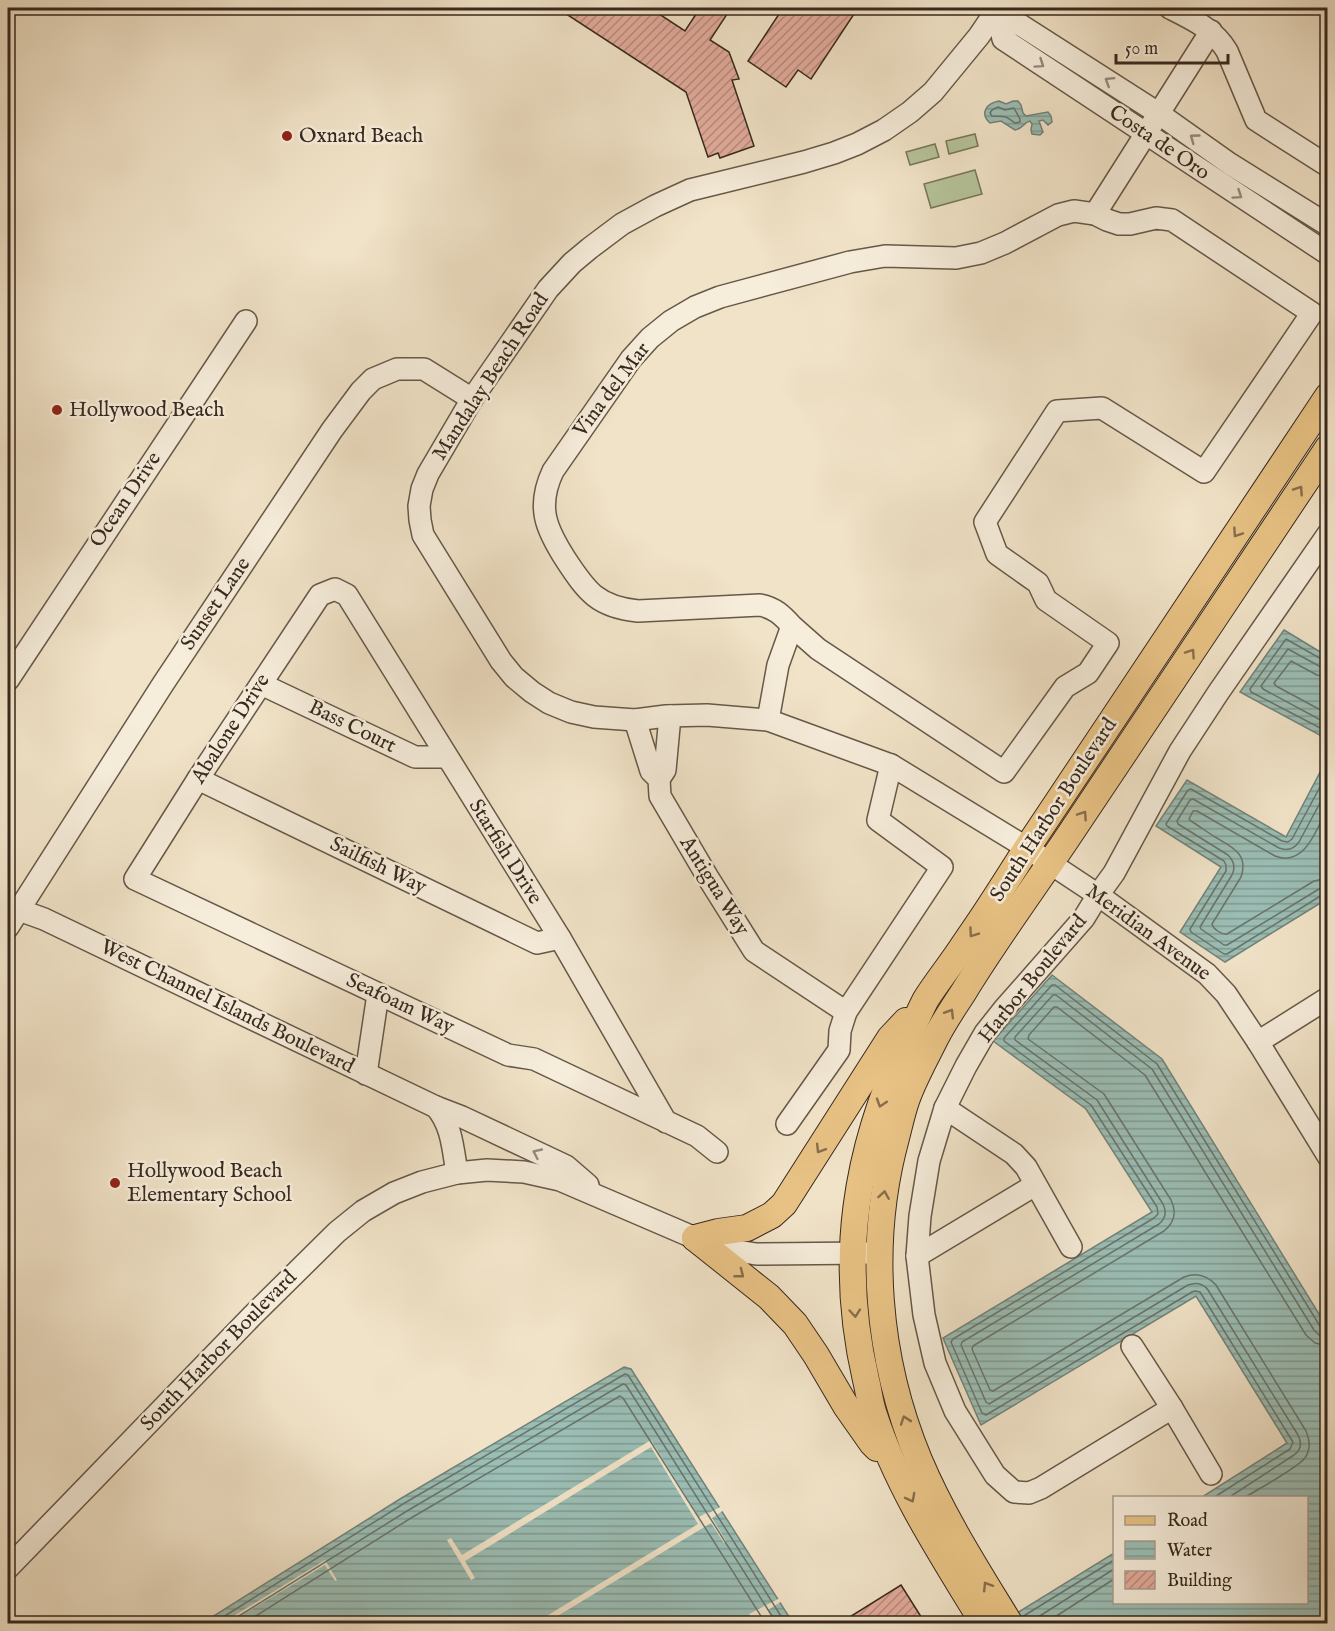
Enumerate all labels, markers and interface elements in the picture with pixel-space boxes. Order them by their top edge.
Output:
scale bar [1116,27,1228,65]
text: 50 m [1125,38,1158,61]
one-way arrow [1033,57,1044,68]
one-way arrow [1105,77,1115,89]
street label: Costa de Oro [1103,99,1215,187]
place label: Oxnard Beach [299,123,423,150]
marker: Oxnard Beach [280,129,294,143]
one-way arrow [1189,134,1200,145]
one-way arrow [1231,188,1242,199]
street label: Mandalay Beach Road [427,287,556,466]
street label: Vina del Mar [567,337,657,444]
place label: Hollywood Beach [69,397,224,424]
marker: Hollywood Beach [50,403,64,417]
street label: Ocean Drive [84,447,168,553]
one-way arrow [1292,486,1303,497]
one-way arrow [1233,526,1244,537]
street label: Sunset Lane [175,552,257,656]
one-way arrow [1184,648,1195,659]
street label: Abalone Drive [185,669,277,790]
street label: Bass Court [304,694,400,760]
street label: South Harbor Boulevard [984,712,1124,907]
street label: Starfish Drive [462,794,548,910]
one-way arrow [1076,811,1087,822]
street label: Sailfish Way [325,831,431,901]
street label: Antigua Way [672,831,755,941]
street label: Meridian Avenue [1080,878,1216,988]
street label: Harbor Boulevard [973,908,1094,1049]
one-way arrow [969,926,980,937]
street label: West Channel Islands Boulevard [95,934,359,1081]
street label: Seafoam Way [342,967,459,1041]
one-way arrow [943,1009,955,1019]
one-way arrow [876,1097,888,1108]
one-way arrow [815,1143,827,1153]
one-way arrow [532,1148,543,1160]
place label: Hollywood Beach Elementary School [127,1158,292,1209]
marker: Hollywood Beach Elementary School [108,1176,122,1190]
one-way arrow [877,1190,890,1200]
street label: South Harbor Boulevard [135,1264,304,1437]
one-way arrow [733,1267,744,1278]
one-way arrow [848,1308,861,1317]
one-way arrow [900,1415,912,1426]
one-way arrow [904,1491,915,1502]
legend [1113,1496,1308,1604]
text: Road [1167,1510,1208,1533]
text: Water [1167,1540,1212,1563]
text: Building [1167,1570,1232,1593]
one-way arrow [982,1582,994,1592]

